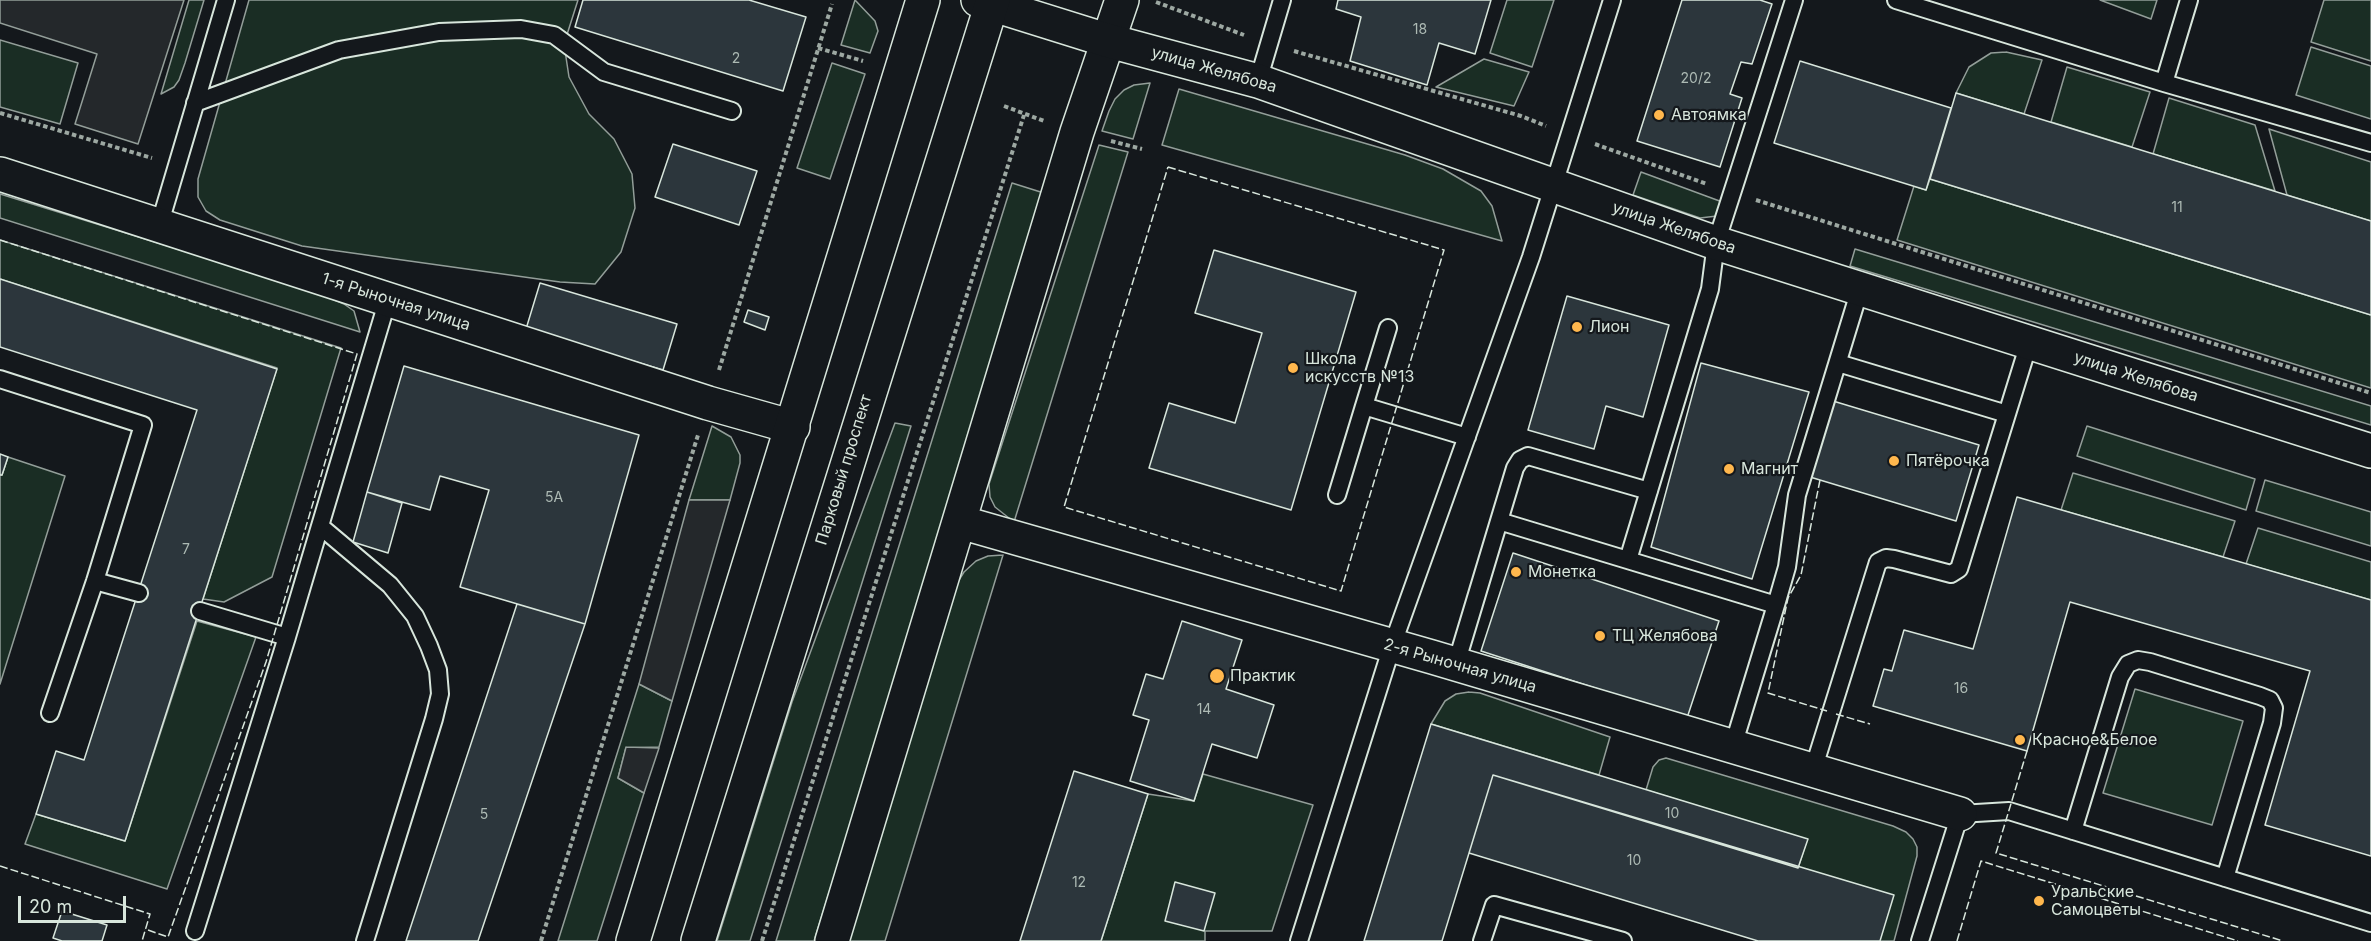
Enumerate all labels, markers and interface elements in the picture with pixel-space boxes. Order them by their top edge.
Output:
house number: 18 [1413,22,1427,38]
street label: улица Желябова [1149,43,1279,97]
house number: 2 [732,51,740,67]
house number: 20/2 [1681,71,1711,87]
place label: Автоямка [1671,105,1747,125]
marker: Автоямка [1652,108,1666,122]
street label: улица Желябова [1610,198,1738,258]
house number: 11 [2171,200,2183,216]
street label: 1-я Рыночная улица [319,269,473,335]
place label: Лион [1589,317,1629,337]
marker: Лион [1570,320,1584,334]
street label: улица Желябова [2072,348,2200,406]
place label: Школа искусств №13 [1305,349,1414,387]
marker: Школа искусств №13 [1286,361,1300,375]
street label: Парковый проспект [812,393,876,547]
place label: Пятёрочка [1906,451,1990,471]
marker: Пятёрочка [1887,454,1901,468]
place label: Магнит [1741,459,1798,479]
marker: Магнит [1722,462,1736,476]
house number: 5А [545,490,563,506]
house number: 7 [182,542,190,558]
place label: Монетка [1528,562,1596,582]
marker: Монетка [1509,565,1523,579]
place label: ТЦ Желябова [1612,626,1718,646]
marker: ТЦ Желябова [1593,629,1607,643]
street label: 2-я Рыночная улица [1381,635,1539,697]
place label: Практик [1230,666,1295,686]
marker: Практик [1208,667,1226,685]
house number: 16 [1954,681,1968,697]
house number: 14 [1197,702,1211,718]
place label: Красное&Белое [2032,730,2157,750]
marker: Красное&Белое [2013,733,2027,747]
house number: 10 [1665,806,1679,822]
house number: 5 [480,807,488,823]
house number: 10 [1627,853,1641,869]
house number: 12 [1072,875,1086,891]
place label: Уральские Самоцветы [2051,882,2141,920]
scale bar [21,884,129,922]
marker: Уральские Самоцветы [2032,894,2046,908]
text: 20 m [29,896,72,917]

